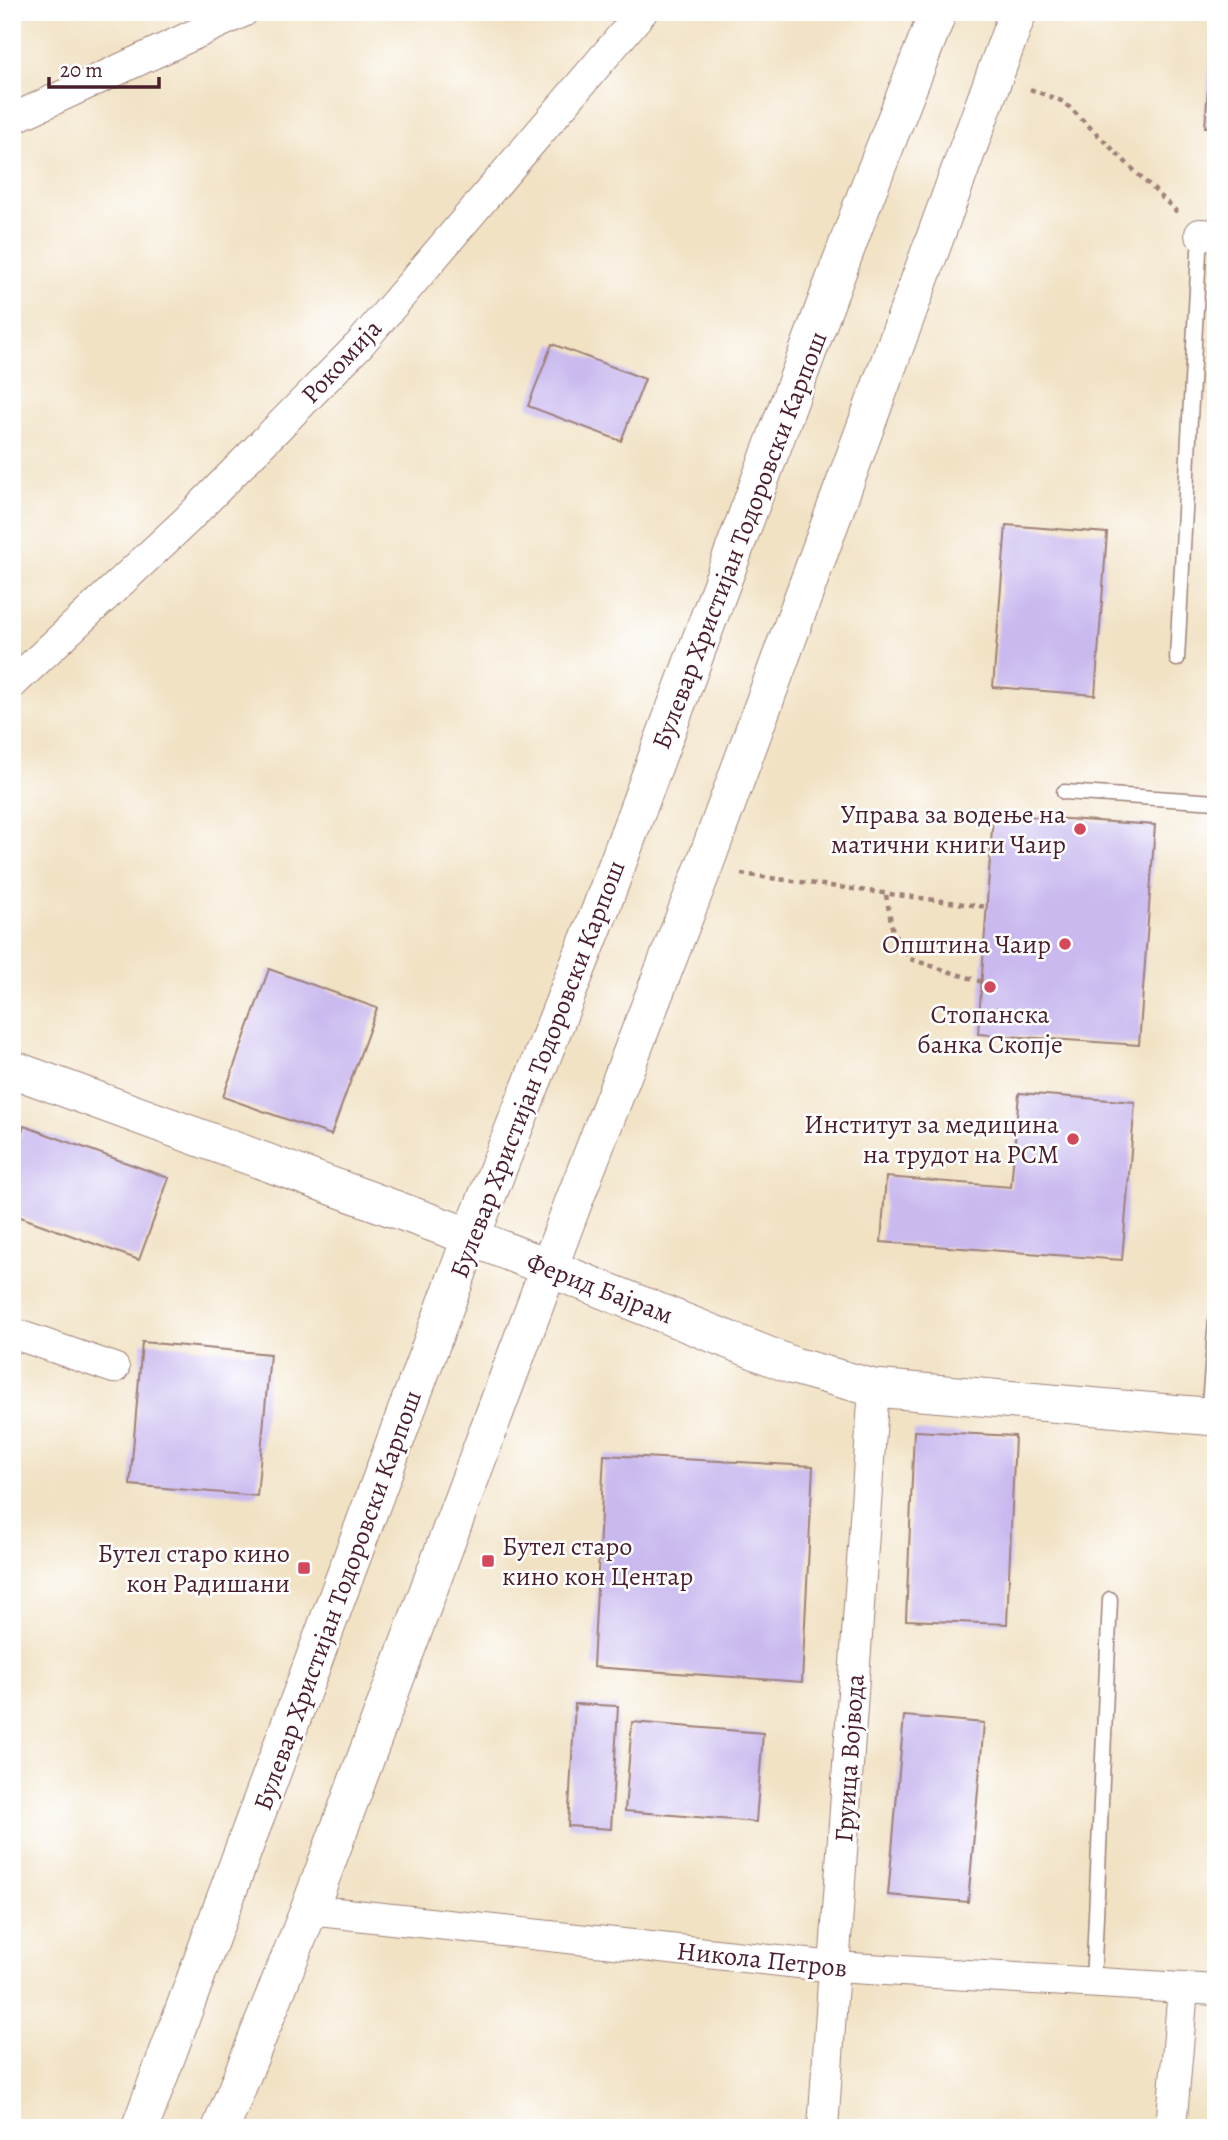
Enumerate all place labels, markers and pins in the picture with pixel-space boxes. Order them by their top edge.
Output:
place label: Управа за водење на матични книги Чаир [831,797,1066,862]
marker: Управа за водење на матични книги Чаир [1072,821,1088,837]
place label: Општина Чаир [882,927,1051,962]
marker: Општина Чаир [1057,936,1073,952]
marker: Стопанска банка Скопје [982,979,998,995]
place label: Стопанска банка Скопје [917,997,1063,1062]
place label: Институт за медицина на трудот на РСМ [804,1107,1059,1172]
marker: Институт за медицина на трудот на РСМ [1065,1131,1081,1147]
place label: Бутел старо кино кон Центар [502,1529,693,1594]
place label: Бутел старо кино кон Радишани [97,1536,290,1601]
marker: Бутел старо кино кон Центар [480,1553,496,1569]
marker: Бутел старо кино кон Радишани [296,1560,312,1576]

